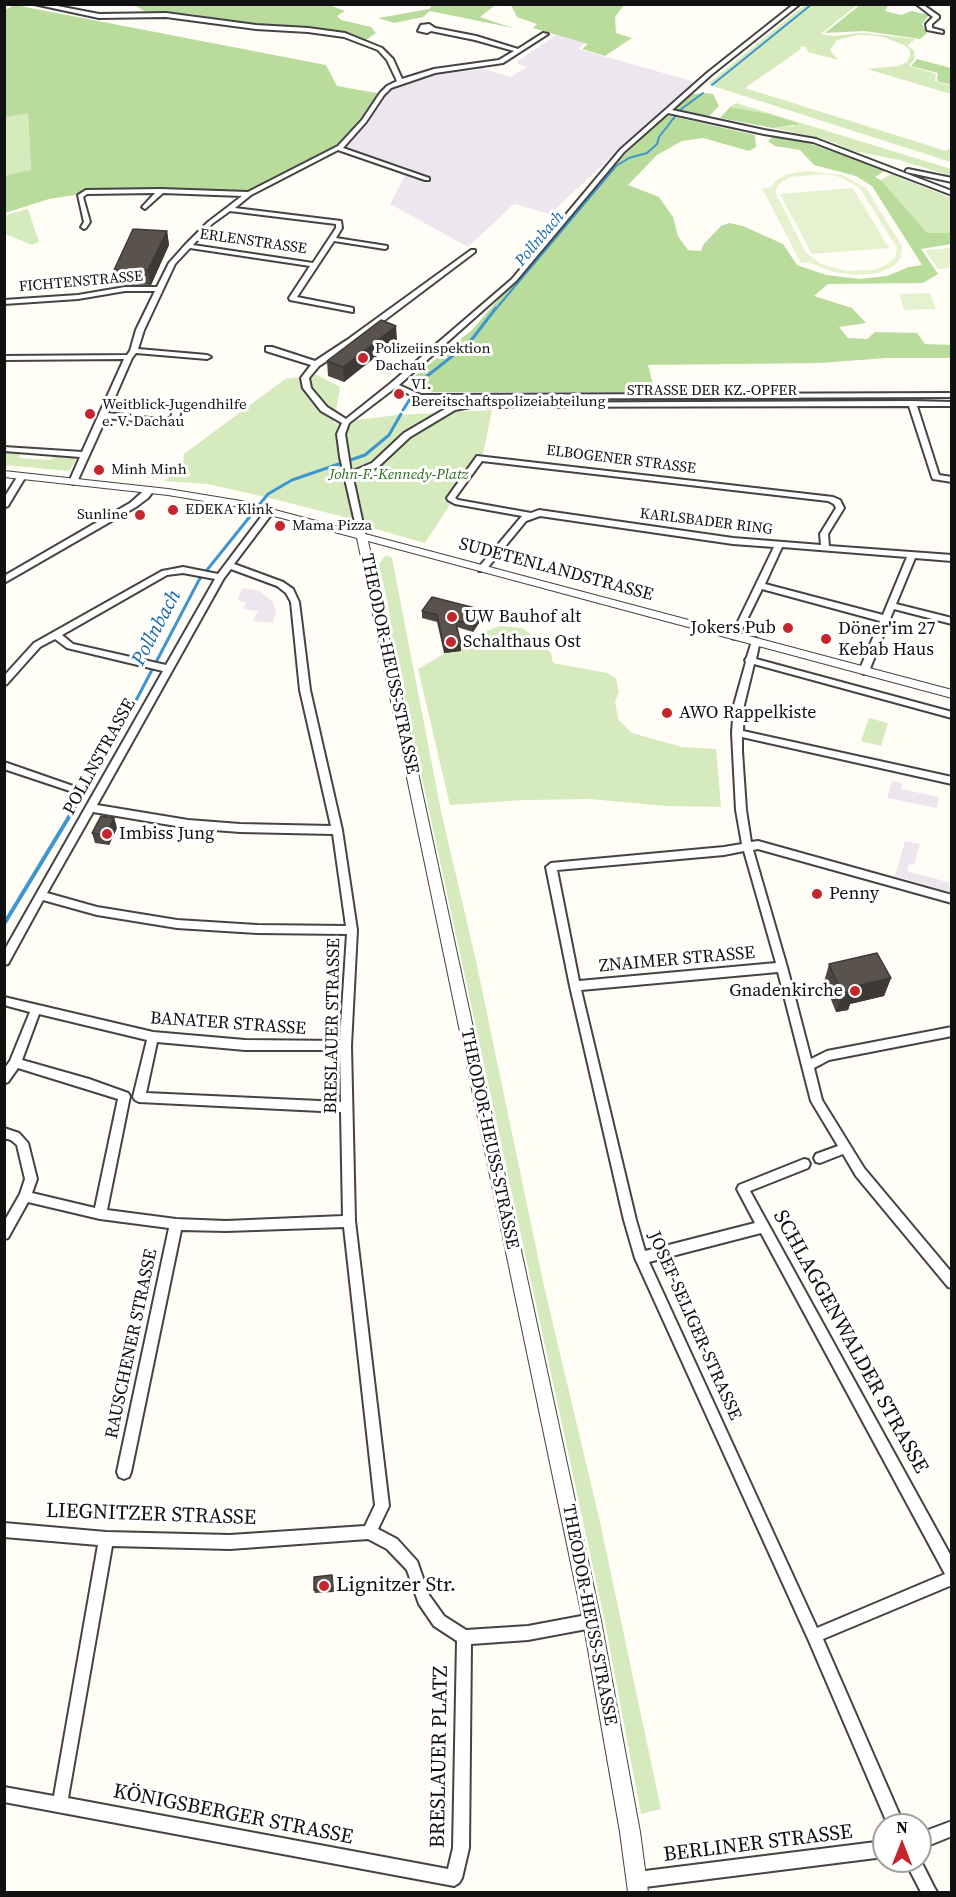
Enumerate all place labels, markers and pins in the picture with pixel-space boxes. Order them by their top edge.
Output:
place label: Polizeiinspektion Dachau [375,340,491,375]
marker: Polizeiinspektion Dachau [356,351,370,365]
place label: VI. Bereitschaftspolizeiabteilung [411,376,605,411]
marker: VI. Bereitschaftspolizeiabteilung [392,387,406,401]
place label: Weitblick-Jugendhilfe e. V. Dachau [102,396,247,431]
marker: Weitblick-Jugendhilfe e. V. Dachau [83,407,97,421]
place label: Minh Minh [111,461,187,479]
marker: Minh Minh [92,463,106,477]
place label: EDEKA Klink [185,501,273,519]
marker: EDEKA Klink [166,503,180,517]
place label: Sunline [77,506,128,524]
marker: Sunline [133,508,147,522]
place label: Mama Pizza [292,517,372,535]
marker: Mama Pizza [273,519,287,533]
place label: UW Bauhof alt [464,606,581,628]
marker: UW Bauhof alt [445,610,459,624]
place label: Jokers Pub [690,617,776,639]
place label: Döner'im 27 Kebab Haus [838,618,936,660]
marker: Jokers Pub [781,621,795,635]
place label: Schalthaus Ost [463,631,581,653]
marker: Döner'im 27 Kebab Haus [819,632,833,646]
marker: Schalthaus Ost [444,635,458,649]
place label: AWO Rappelkiste [679,702,816,724]
marker: AWO Rappelkiste [660,706,674,720]
place label: Imbiss Jung [119,823,214,845]
marker: Imbiss Jung [100,827,114,841]
place label: Penny [829,883,879,905]
marker: Penny [810,887,824,901]
place label: Gnadenkirche [729,980,843,1002]
marker: Gnadenkirche [848,984,862,998]
place label: Lignitzer Str. [336,1573,456,1599]
marker: Lignitzer Str. [317,1579,331,1593]

